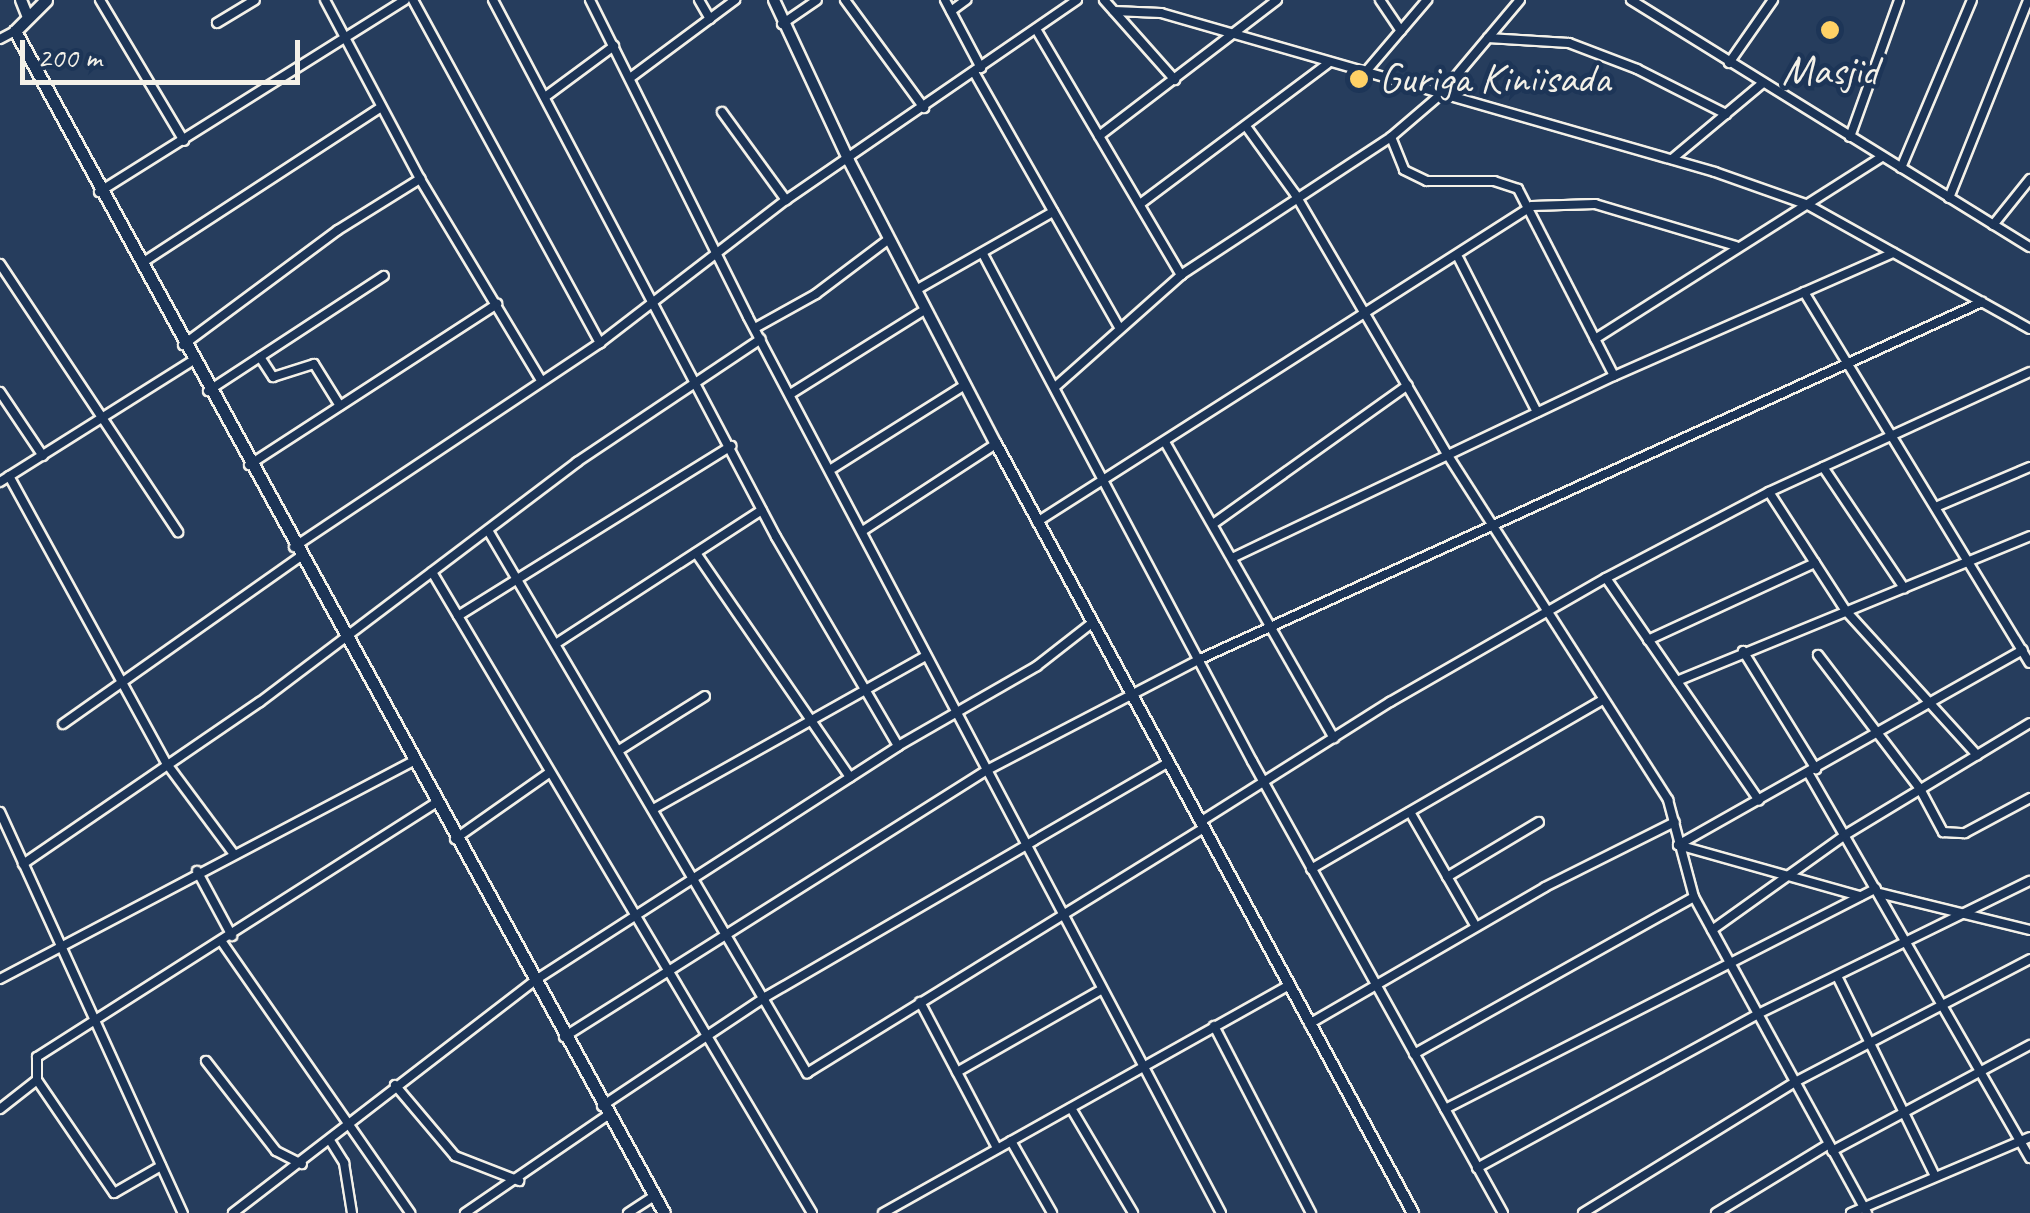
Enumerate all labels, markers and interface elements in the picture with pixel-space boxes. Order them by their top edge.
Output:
marker: Masjid [1819,19,1841,41]
scale bar [25,20,305,82]
text: 200 m [37,38,102,76]
place label: Masjid [1782,46,1878,96]
place label: Guriga Kiniisada [1379,54,1610,104]
marker: Guriga Kiniisada [1348,68,1370,90]

